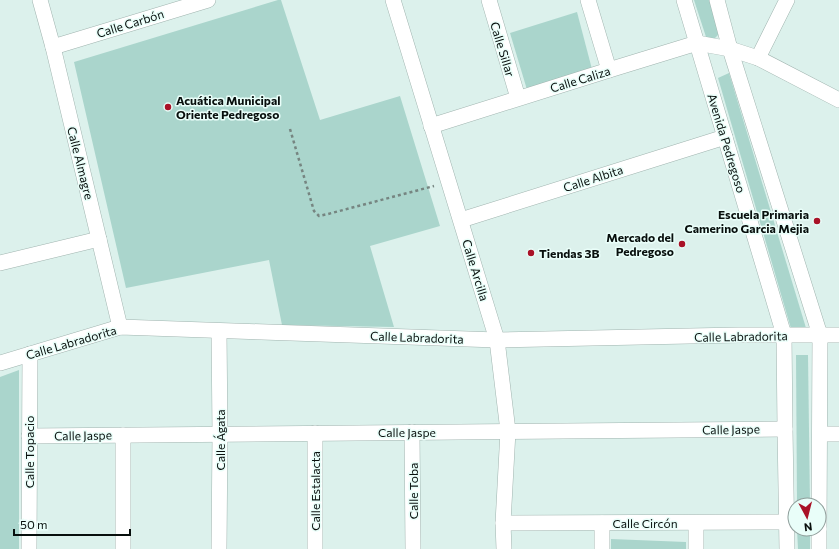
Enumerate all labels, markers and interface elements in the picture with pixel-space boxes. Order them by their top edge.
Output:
street label: Calle Carbón [95,6,165,40]
street label: Calle Sillar [488,20,518,78]
street label: Calle Caliza [548,63,612,95]
street label: Avenida Pedregoso [705,92,749,194]
place label: Acuática Municipal Oriente Pedregoso [176,93,281,121]
marker: Acuática Municipal Oriente Pedregoso [163,102,173,112]
street label: Calle Almagre [65,125,97,201]
street label: Calle Albita [561,162,625,194]
place label: Escuela Primaria Camerino Garcia Mejia [685,207,809,235]
marker: Escuela Primaria Camerino Garcia Mejia [812,216,822,226]
place label: Mercado del Pedregoso [606,230,674,258]
street label: Calle Arcilla [460,238,492,302]
marker: Mercado del Pedregoso [677,239,687,249]
place label: Tiendas 3B [539,246,600,260]
marker: Tiendas 3B [526,248,536,258]
street label: Calle Labradorita [24,322,118,362]
street label: Calle Labradorita [370,328,464,346]
street label: Calle Labradorita [694,328,788,344]
street label: Calle Ágata [213,409,227,471]
street label: Calle Topacio [22,416,36,488]
street label: Calle Jaspe [702,421,760,438]
street label: Calle Jaspe [378,425,436,440]
street label: Calle Jaspe [54,427,112,444]
street label: Calle Estalacta [308,451,322,531]
street label: Calle Toba [406,463,420,519]
north arrow [787,497,827,537]
scale bar [14,511,130,537]
street label: Calle Circón [612,516,678,530]
text: 50 m [20,517,48,531]
text: N [803,520,813,534]

